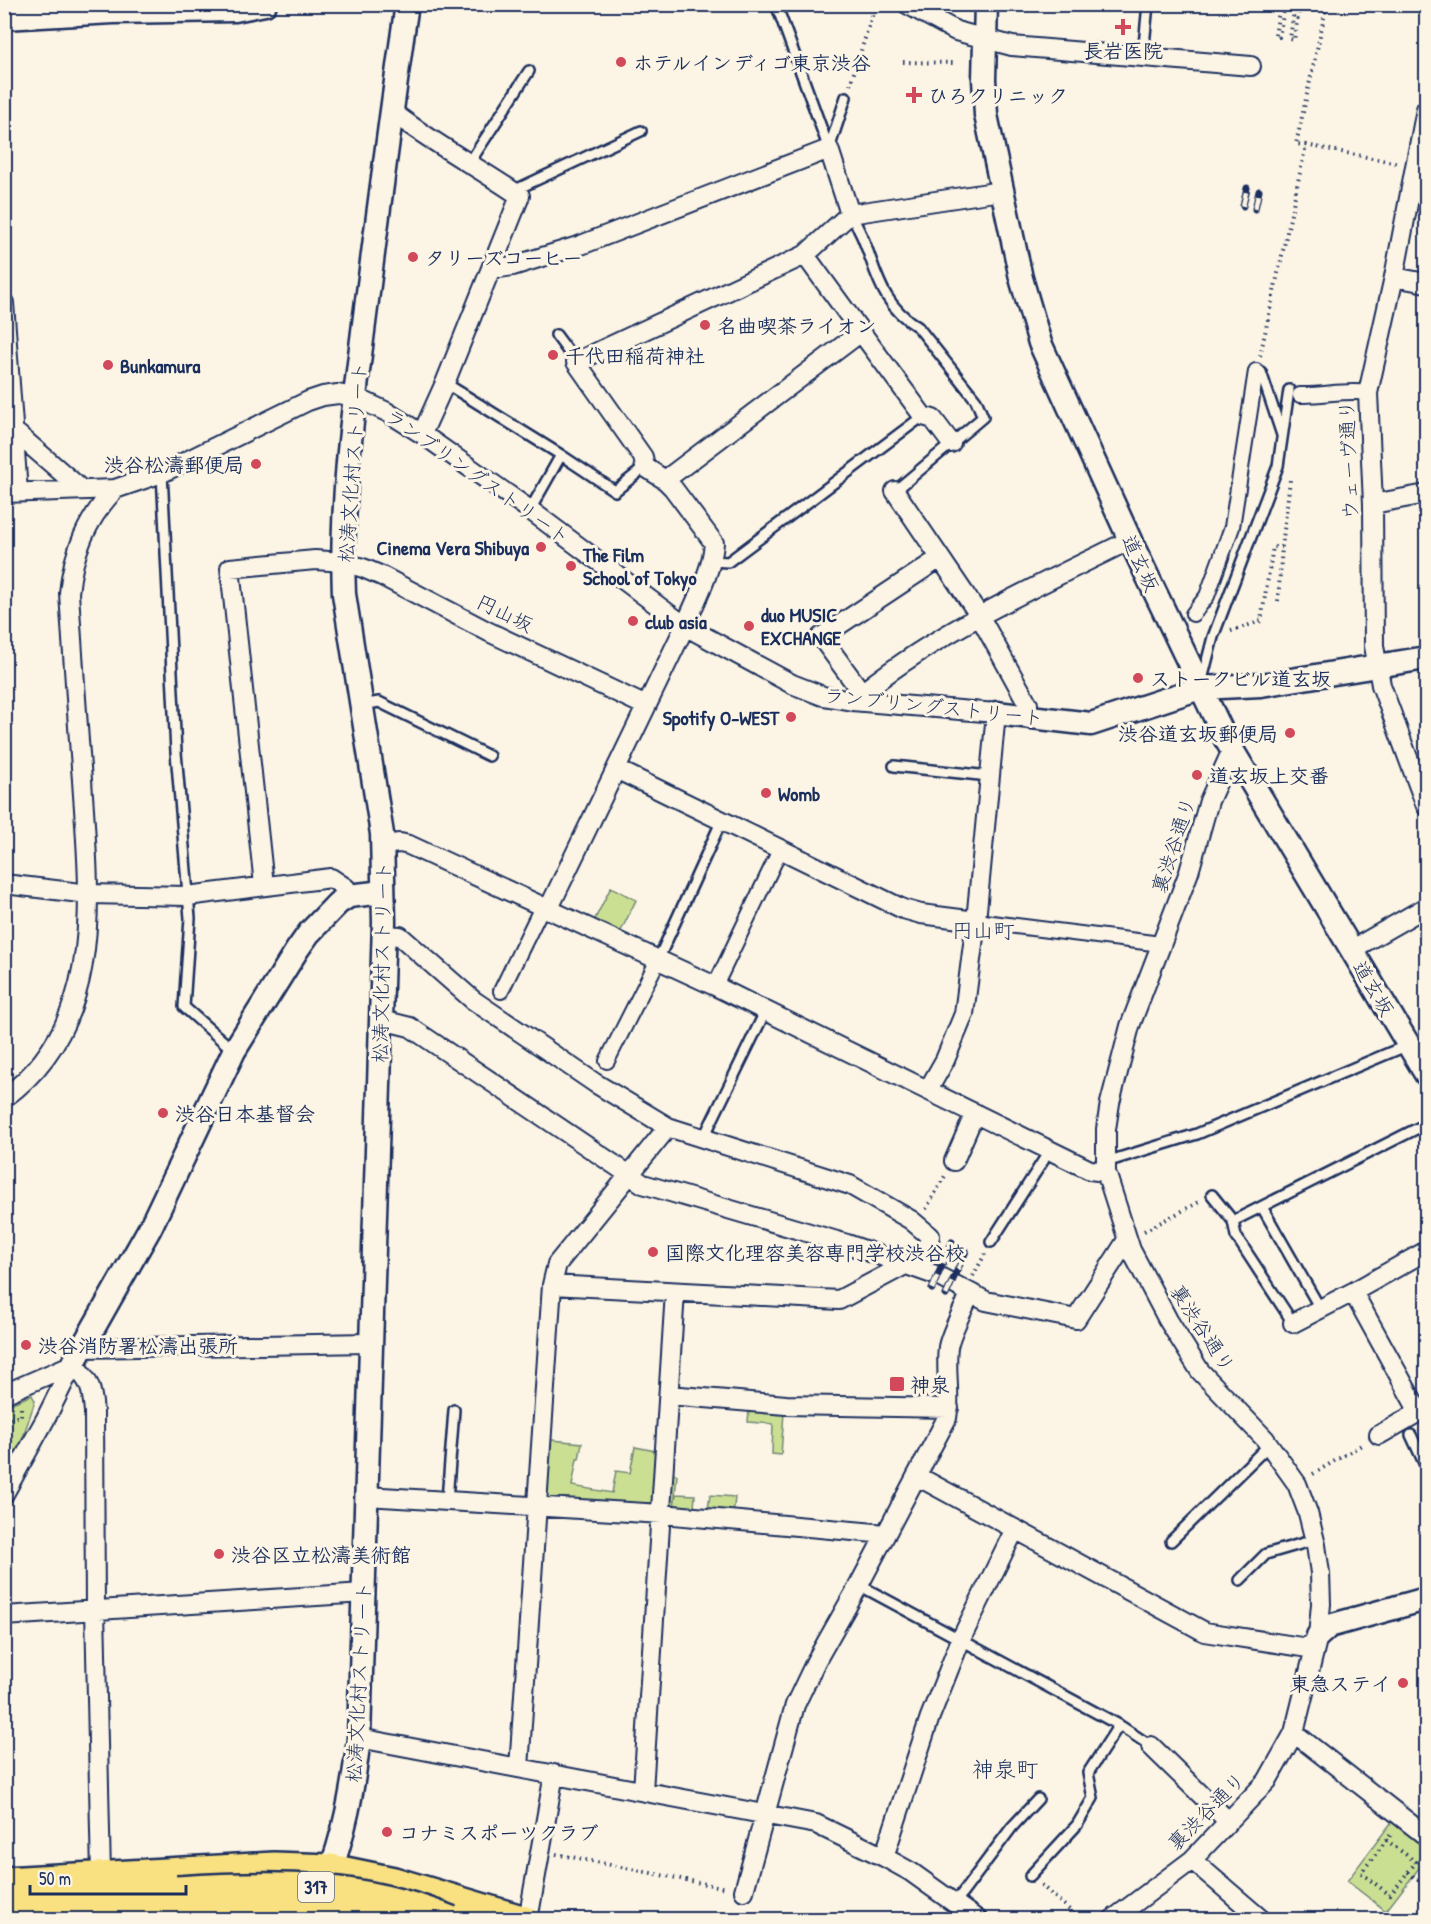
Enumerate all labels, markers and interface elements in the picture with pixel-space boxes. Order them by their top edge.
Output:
marker: 長岩医院 [1114,18,1132,36]
place label: 長岩医院 [1083,37,1163,64]
place label: ホテルインディゴ東京渋谷 [633,49,871,76]
marker: ホテルインディゴ東京渋谷 [614,55,628,69]
place label: ひろクリニック [928,82,1068,109]
marker: ひろクリニック [905,86,923,104]
place label: タリーズコーヒー [425,244,583,271]
marker: タリーズコーヒー [406,250,420,264]
place label: 名曲喫茶ライオン [717,312,876,339]
marker: 名曲喫茶ライオン [698,318,712,332]
place label: 千代田稲荷神社 [565,342,705,369]
marker: 千代田稲荷神社 [546,348,560,362]
place label: Bunkamura [120,352,201,379]
marker: Bunkamura [101,358,115,372]
street label: 松涛文化村ストリート [332,360,372,564]
street label: ウェーヴ通り [1332,400,1364,520]
street label: ランブリングストリート [380,402,576,550]
place label: 渋谷松濤郵便局 [104,451,244,478]
marker: 渋谷松濤郵便局 [249,457,263,471]
street label: 道玄坂 [1116,530,1166,596]
place label: Cinema Vera Shibuya [377,534,529,562]
marker: Cinema Vera Shibuya [534,540,548,554]
place label: The Film School of Tokyo [582,541,696,592]
marker: The Film School of Tokyo [564,559,578,573]
street label: 円山坂 [472,588,538,638]
place label: duo MUSIC EXCHANGE [761,601,841,651]
place label: club asia [645,608,707,635]
marker: club asia [626,614,640,628]
marker: duo MUSIC EXCHANGE [742,619,756,633]
place label: ストークビル道玄坂 [1150,665,1331,692]
marker: ストークビル道玄坂 [1131,671,1145,685]
street label: ランブリングストリート [823,681,1045,731]
place label: Spotify O-WEST [663,704,780,732]
marker: Spotify O-WEST [784,710,798,724]
place label: 渋谷道玄坂郵便局 [1118,720,1278,747]
marker: 渋谷道玄坂郵便局 [1283,726,1297,740]
place label: 道玄坂上交番 [1209,762,1329,789]
marker: 道玄坂上交番 [1190,768,1204,782]
place label: Womb [778,780,820,807]
marker: Womb [759,786,773,800]
street label: 裏渋谷通り [1145,793,1201,897]
street label: 松涛文化村ストリート [366,861,396,1063]
district label: 円山町 [952,916,1015,945]
street label: 道玄坂 [1347,955,1401,1021]
place label: 渋谷日本基督会 [175,1100,315,1127]
marker: 渋谷日本基督会 [156,1106,170,1120]
place label: 国際文化理容美容専門学校渋谷校 [665,1239,965,1266]
marker: 国際文化理容美容専門学校渋谷校 [646,1245,660,1259]
street label: 裏渋谷通り [1164,1279,1242,1377]
place label: 渋谷消防署松濤出張所 [38,1332,238,1359]
marker: 渋谷消防署松濤出張所 [19,1338,33,1352]
place label: 神泉 [910,1371,950,1398]
marker: 神泉 [888,1375,906,1393]
place label: 渋谷区立松濤美術館 [231,1541,411,1568]
marker: 渋谷区立松濤美術館 [212,1547,226,1561]
street label: 松涛文化村ストリート [339,1581,377,1783]
place label: 東急ステイ [1290,1670,1391,1697]
marker: 東急ステイ [1396,1676,1410,1690]
district label: 神泉町 [972,1754,1038,1784]
street label: 裏渋谷通り [1161,1766,1251,1856]
place label: コナミスポーツクラブ [399,1819,599,1846]
marker: コナミスポーツクラブ [380,1825,394,1839]
scale bar [30,1858,186,1896]
text: 50 m [39,1866,71,1891]
road number: 317 [298,1872,334,1902]

